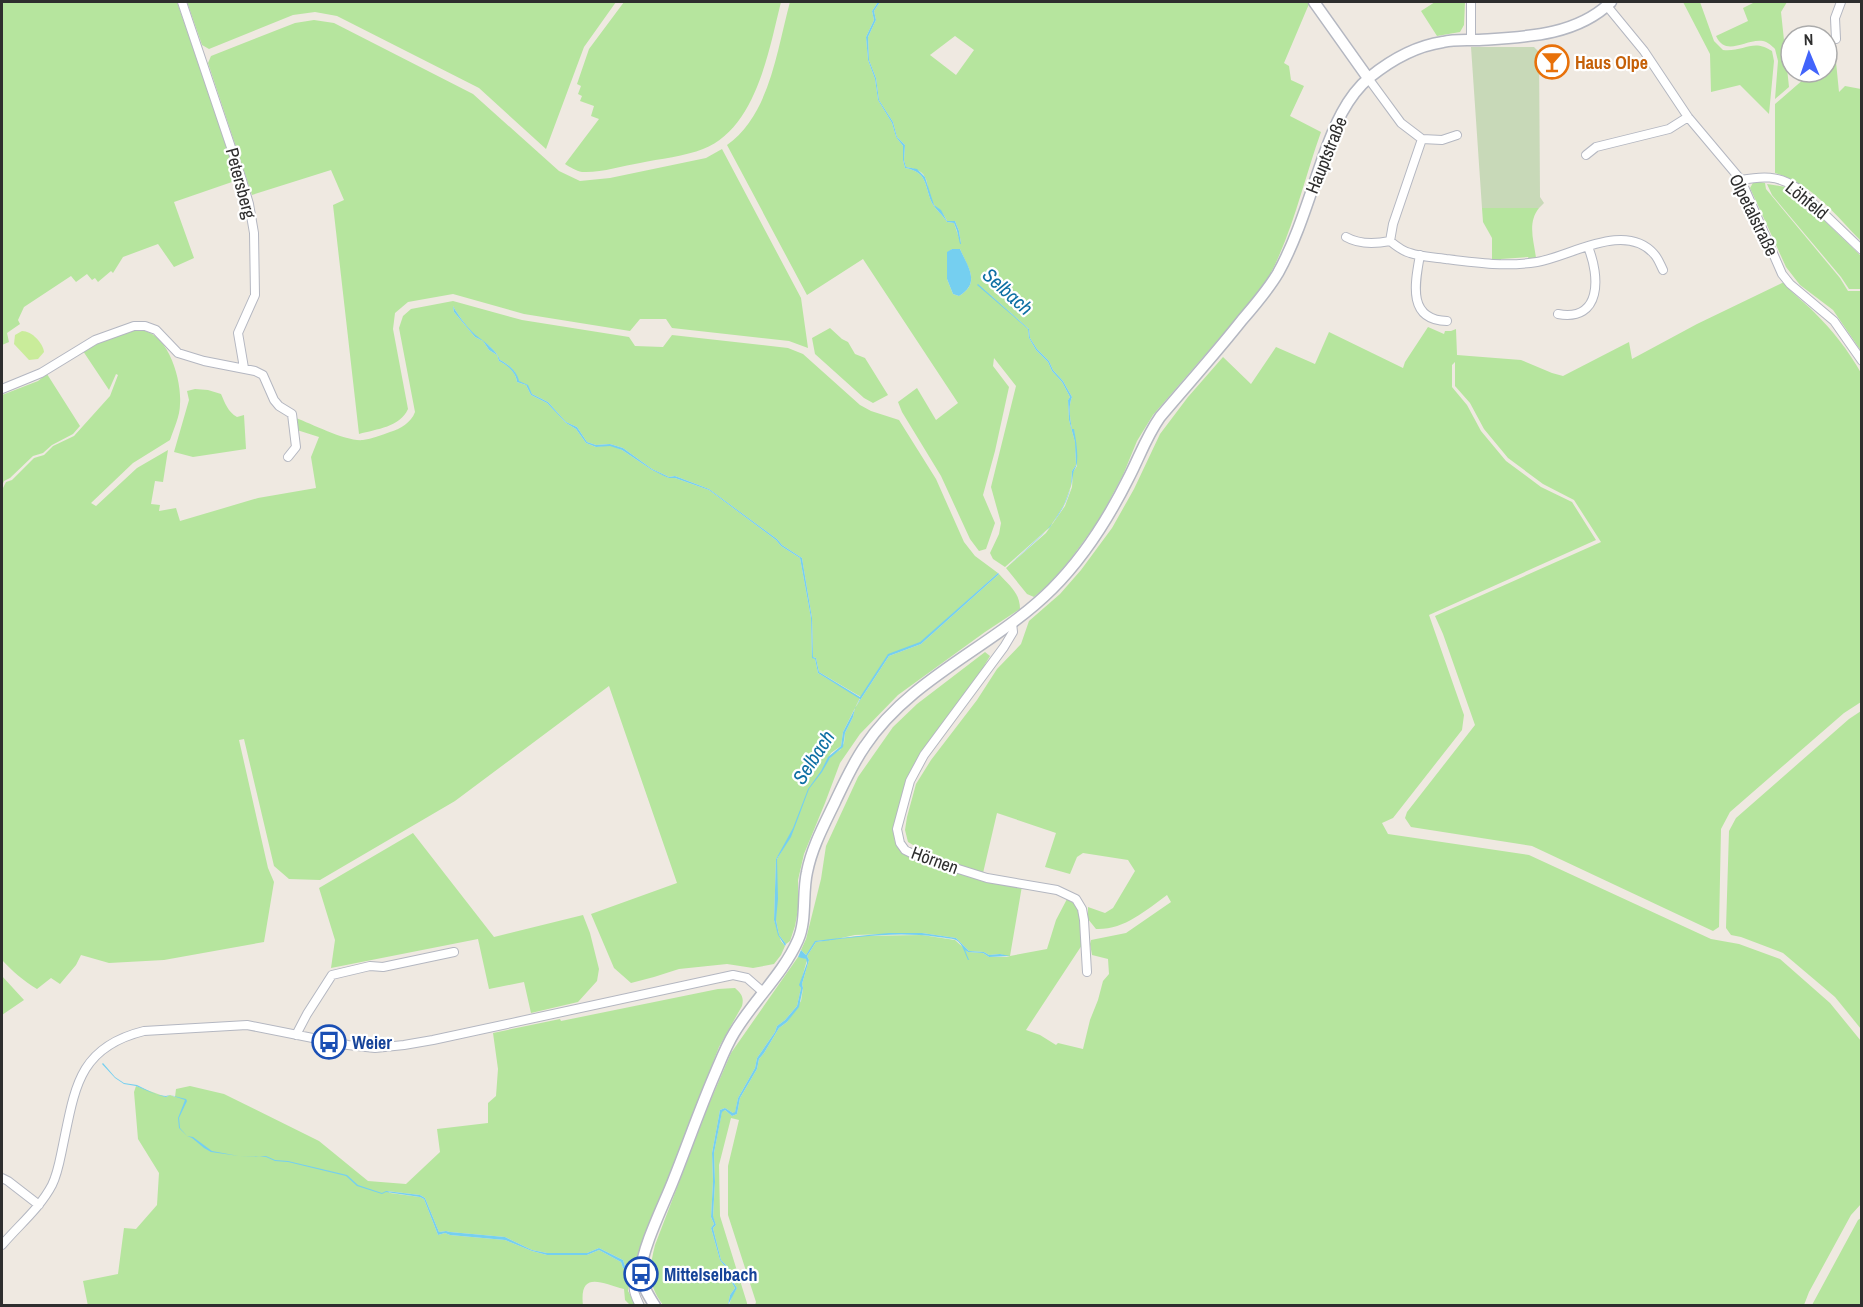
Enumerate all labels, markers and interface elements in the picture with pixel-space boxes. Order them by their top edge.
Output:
north arrow [1779,24,1839,84]
text: N [1803,28,1814,50]
bar icon: Haus Olpe [1534,44,1570,80]
place label: Haus Olpe [1575,50,1648,75]
street label: Hauptstraße [1299,113,1353,197]
street label: Petersberg [220,145,263,222]
street label: Olpetalstraße [1723,170,1785,260]
street label: Löhfeld [1780,175,1834,225]
water label: Selbach [977,261,1039,321]
water label: Selbach [786,725,840,789]
street label: Hörnen [908,840,962,880]
bus stop icon: Weier [311,1024,347,1060]
place label: Weier [352,1030,392,1055]
bus stop icon: Mittelselbach [623,1256,659,1292]
place label: Mittelselbach [664,1262,758,1287]

